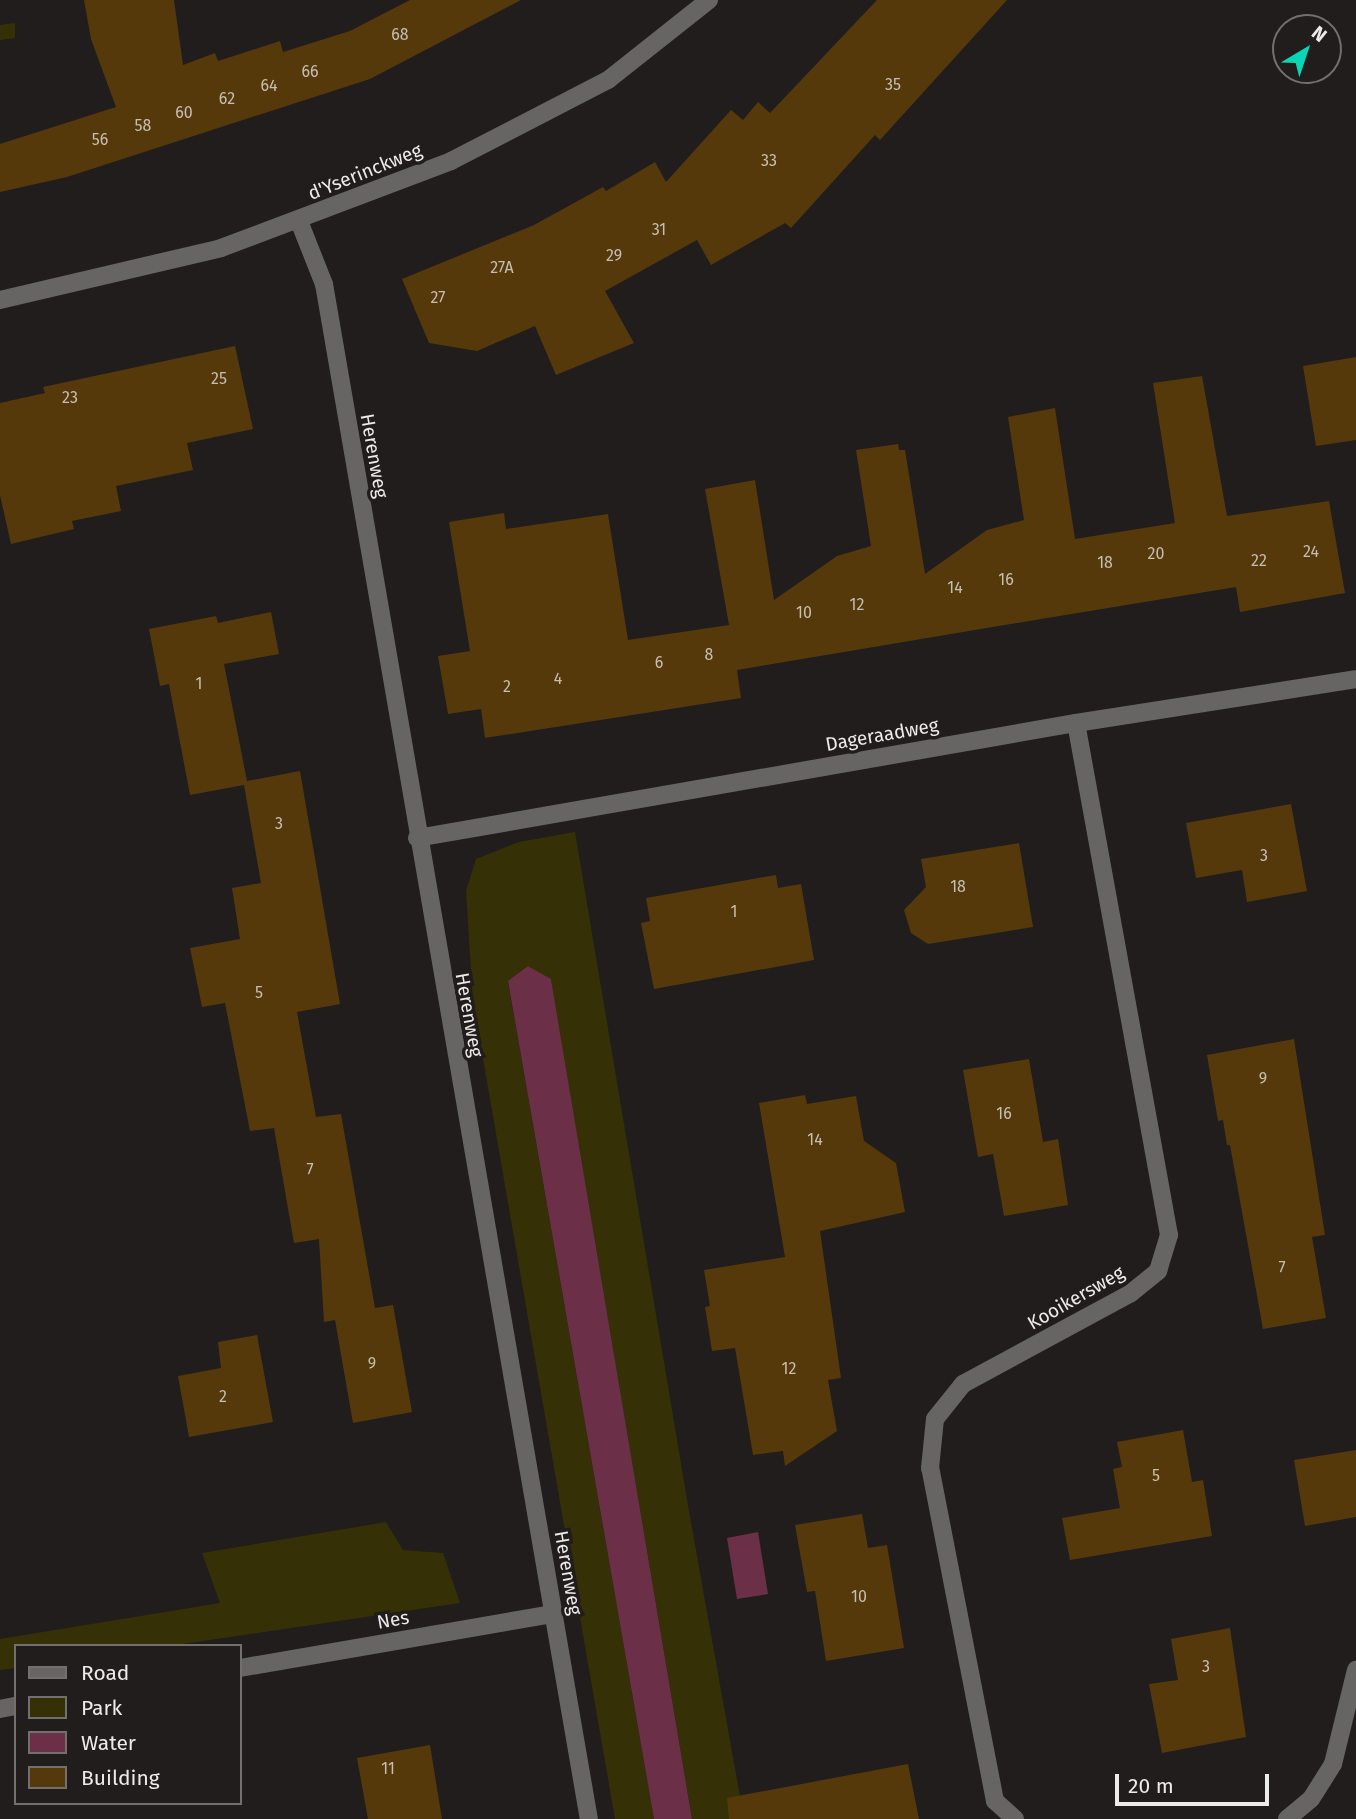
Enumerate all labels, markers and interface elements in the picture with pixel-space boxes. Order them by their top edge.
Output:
north arrow [1272,14,1342,84]
text: N [1307,21,1331,47]
house number: 68 [391,25,409,45]
house number: 66 [301,62,319,82]
house number: 35 [885,75,901,95]
house number: 64 [260,76,278,96]
house number: 62 [219,89,235,109]
house number: 60 [175,103,193,123]
house number: 58 [135,116,151,136]
house number: 56 [92,130,108,150]
street label: d'Yserinckweg [305,139,425,205]
house number: 33 [761,151,777,171]
house number: 31 [652,220,666,240]
house number: 29 [606,246,622,266]
house number: 27A [490,258,514,278]
house number: 27 [431,288,445,308]
house number: 25 [211,369,227,389]
house number: 23 [62,388,78,408]
street label: Herenweg [355,412,393,500]
house number: 24 [1303,542,1319,562]
house number: 20 [1148,544,1164,564]
house number: 22 [1251,551,1267,571]
house number: 18 [1097,553,1113,573]
house number: 16 [998,570,1014,590]
house number: 14 [947,578,963,598]
house number: 12 [850,595,864,615]
house number: 10 [796,603,812,623]
house number: 8 [705,645,713,665]
house number: 6 [655,653,663,673]
house number: 4 [554,669,562,689]
house number: 1 [196,674,202,694]
house number: 2 [503,677,511,697]
street label: Dageraadweg [824,714,940,756]
house number: 3 [275,814,283,834]
house number: 3 [1260,846,1268,866]
house number: 18 [950,877,966,897]
house number: 1 [731,902,737,922]
street label: Herenweg [450,971,488,1059]
house number: 5 [255,983,263,1003]
house number: 9 [1259,1069,1267,1089]
house number: 16 [996,1104,1012,1124]
house number: 14 [807,1130,823,1150]
house number: 7 [306,1160,314,1180]
house number: 7 [1278,1258,1286,1278]
street label: Kooikersweg [1024,1261,1128,1335]
house number: 9 [368,1354,376,1374]
house number: 12 [782,1359,796,1379]
house number: 2 [219,1387,227,1407]
house number: 5 [1152,1466,1160,1486]
street label: Herenweg [549,1529,587,1617]
house number: 10 [851,1587,867,1607]
street label: Nes [375,1606,411,1634]
legend [14,1644,242,1805]
house number: 3 [1202,1657,1210,1677]
text: Road [81,1660,129,1686]
text: Park [81,1695,122,1721]
text: Water [81,1730,136,1756]
house number: 11 [381,1759,395,1779]
scale bar [1118,1759,1272,1803]
text: Building [81,1765,160,1791]
text: 20 m [1128,1773,1174,1799]

